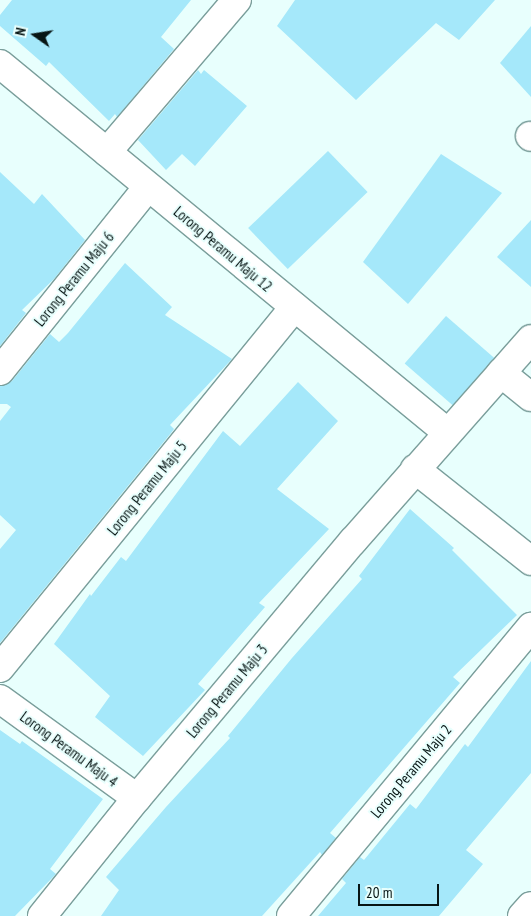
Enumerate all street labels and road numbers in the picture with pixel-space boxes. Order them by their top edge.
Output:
street label: Lorong Peramu Maju 12 [170,203,276,295]
street label: Lorong Peramu Maju 6 [30,228,118,330]
street label: Lorong Peramu Maju 5 [103,437,191,539]
street label: Lorong Peramu Maju 3 [183,641,271,741]
street label: Lorong Peramu Maju 4 [17,708,121,790]
street label: Lorong Peramu Maju 2 [367,721,455,821]

